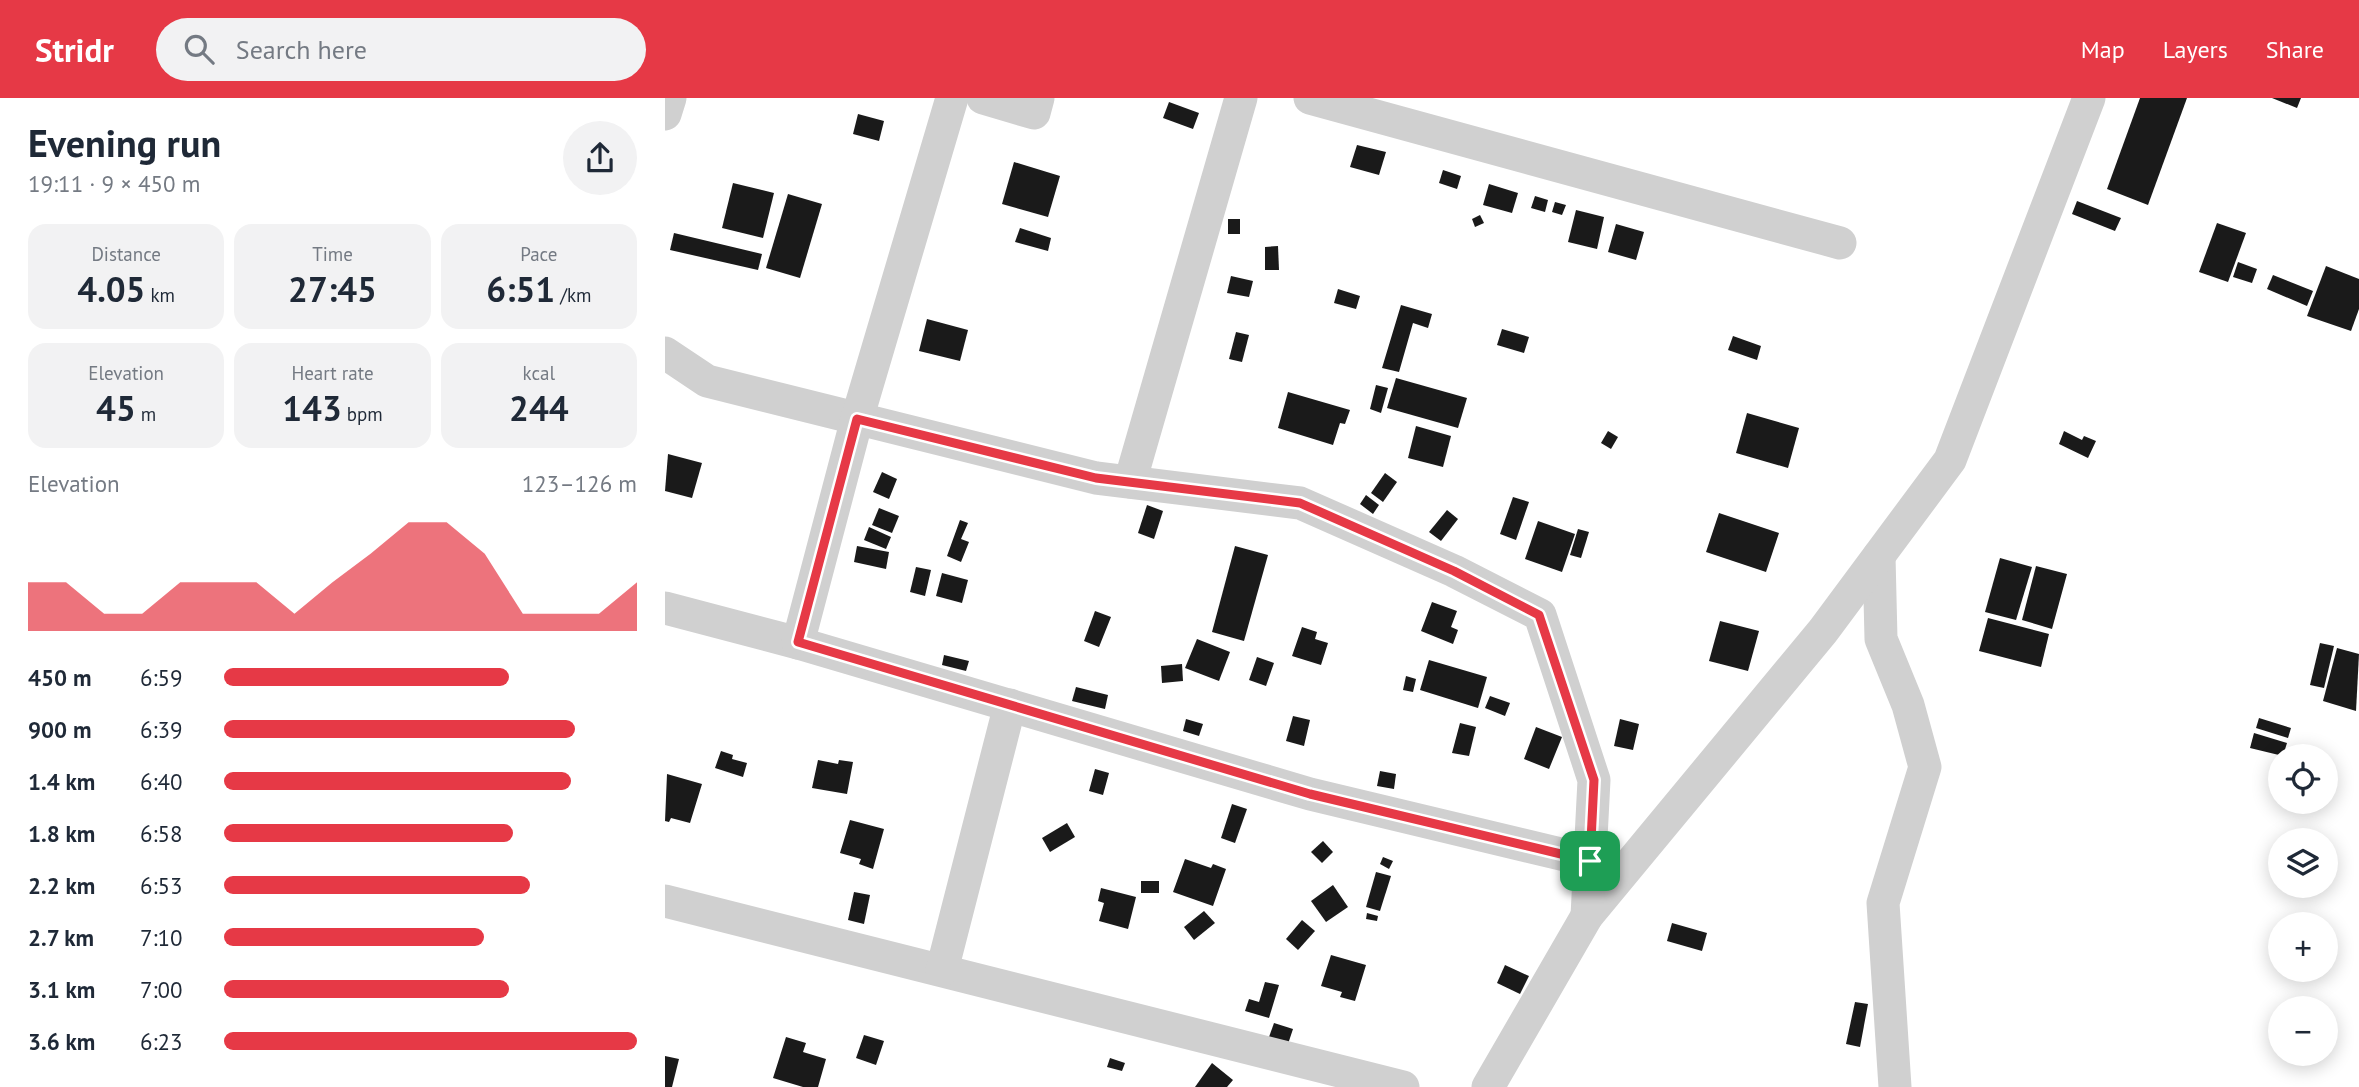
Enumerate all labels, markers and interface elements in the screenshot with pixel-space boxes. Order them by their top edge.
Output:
search box [156,18,646,81]
text: Stridr [35,28,114,71]
icon: search [180,30,218,68]
text: Search here [236,33,367,66]
text: Map [2081,34,2125,65]
text: Layers [2163,34,2228,65]
text: Share [2266,34,2324,65]
text: Evening run [28,118,221,167]
button: share [563,121,637,195]
text: 19:11 · 9 × 450 m [28,169,200,198]
text: Distance [91,242,161,266]
text: Time [312,242,353,266]
text: Pace [520,242,557,266]
text: 4.05 [77,266,145,312]
text: 27:45 [288,266,377,312]
text: 6:51 [486,266,555,312]
text: km [145,283,175,307]
text: /km [555,283,591,307]
text: Elevation [88,361,164,385]
text: Heart rate [291,361,374,385]
text: kcal [523,361,555,385]
text: 45 [96,385,136,431]
text: 143 [282,385,342,431]
text: 244 [509,385,569,431]
text: m [136,402,156,426]
text: bpm [342,402,383,426]
text: Elevation [28,469,120,498]
text: 123–126 m [522,469,637,498]
text: 450 m [28,663,91,692]
text: 6:59 [140,663,183,692]
text: 900 m [28,715,91,744]
text: 6:39 [140,715,183,744]
map controls [2268,744,2338,1066]
button: locate [2268,744,2338,814]
text: 1.4 km [28,767,95,796]
text: 6:40 [140,767,183,796]
text: 1.8 km [28,819,95,848]
text: 6:58 [140,819,183,848]
button: layers [2268,828,2338,898]
pin [1560,831,1620,891]
icon: arrive [1571,842,1609,880]
text: 2.2 km [28,871,95,900]
text: 6:53 [140,871,183,900]
button: + [2268,912,2338,982]
text: 2.7 km [28,923,94,952]
text: 7:10 [140,923,183,952]
text: 3.1 km [28,975,95,1004]
text: 7:00 [140,975,183,1004]
button: − [2268,996,2338,1066]
text: 3.6 km [28,1027,95,1056]
text: 6:23 [140,1027,183,1056]

